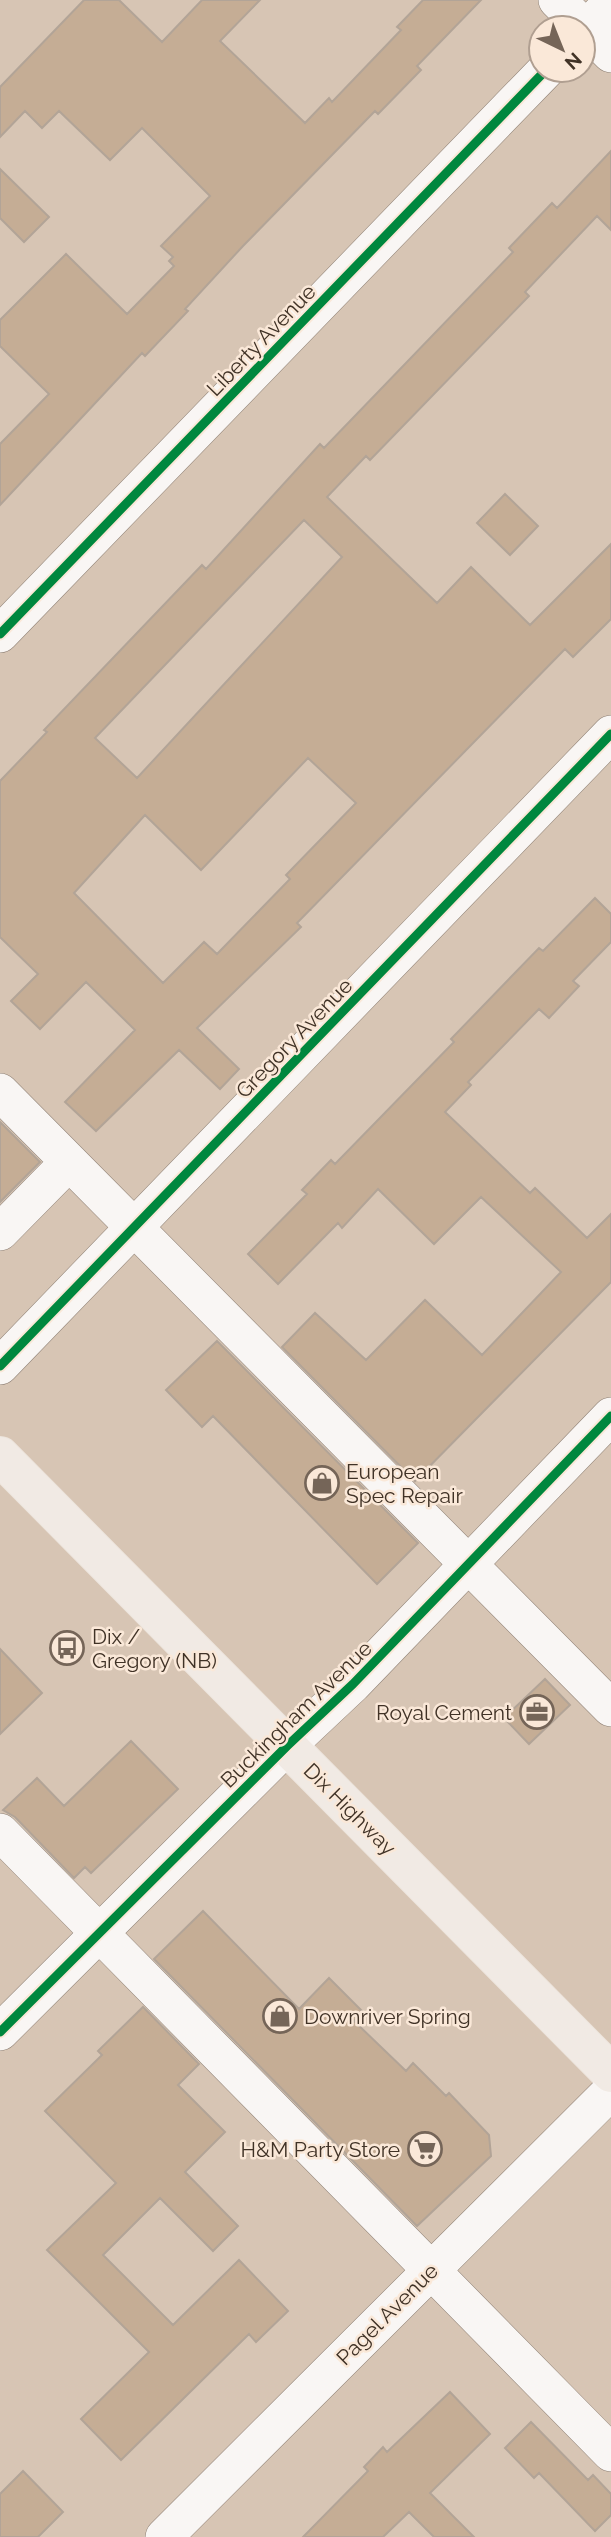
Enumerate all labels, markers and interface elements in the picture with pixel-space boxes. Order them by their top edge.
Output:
north arrow [527,14,597,84]
text: N [561,48,586,74]
street label: Liberty Avenue [201,279,321,401]
street label: Gregory Avenue [231,973,357,1103]
place label: European Spec Repair [346,1459,464,1508]
shop icon: European Spec Repair [303,1464,341,1502]
place label: Dix / Gregory (NB) [92,1624,217,1673]
bus stop icon: Dix / Gregory (NB) [48,1629,86,1667]
street label: Buckingham Avenue [215,1635,377,1793]
office icon: Royal Cement [518,1693,556,1731]
place label: Royal Cement [376,1700,512,1725]
street label: Dix Highway [299,1758,401,1860]
shop icon: Downriver Spring [261,1997,299,2035]
place label: Downriver Spring [304,2004,471,2029]
supermarket icon: H&M Party Store [406,2130,444,2168]
place label: H&M Party Store [240,2137,400,2162]
street label: Pagel Avenue [331,2258,443,2370]

